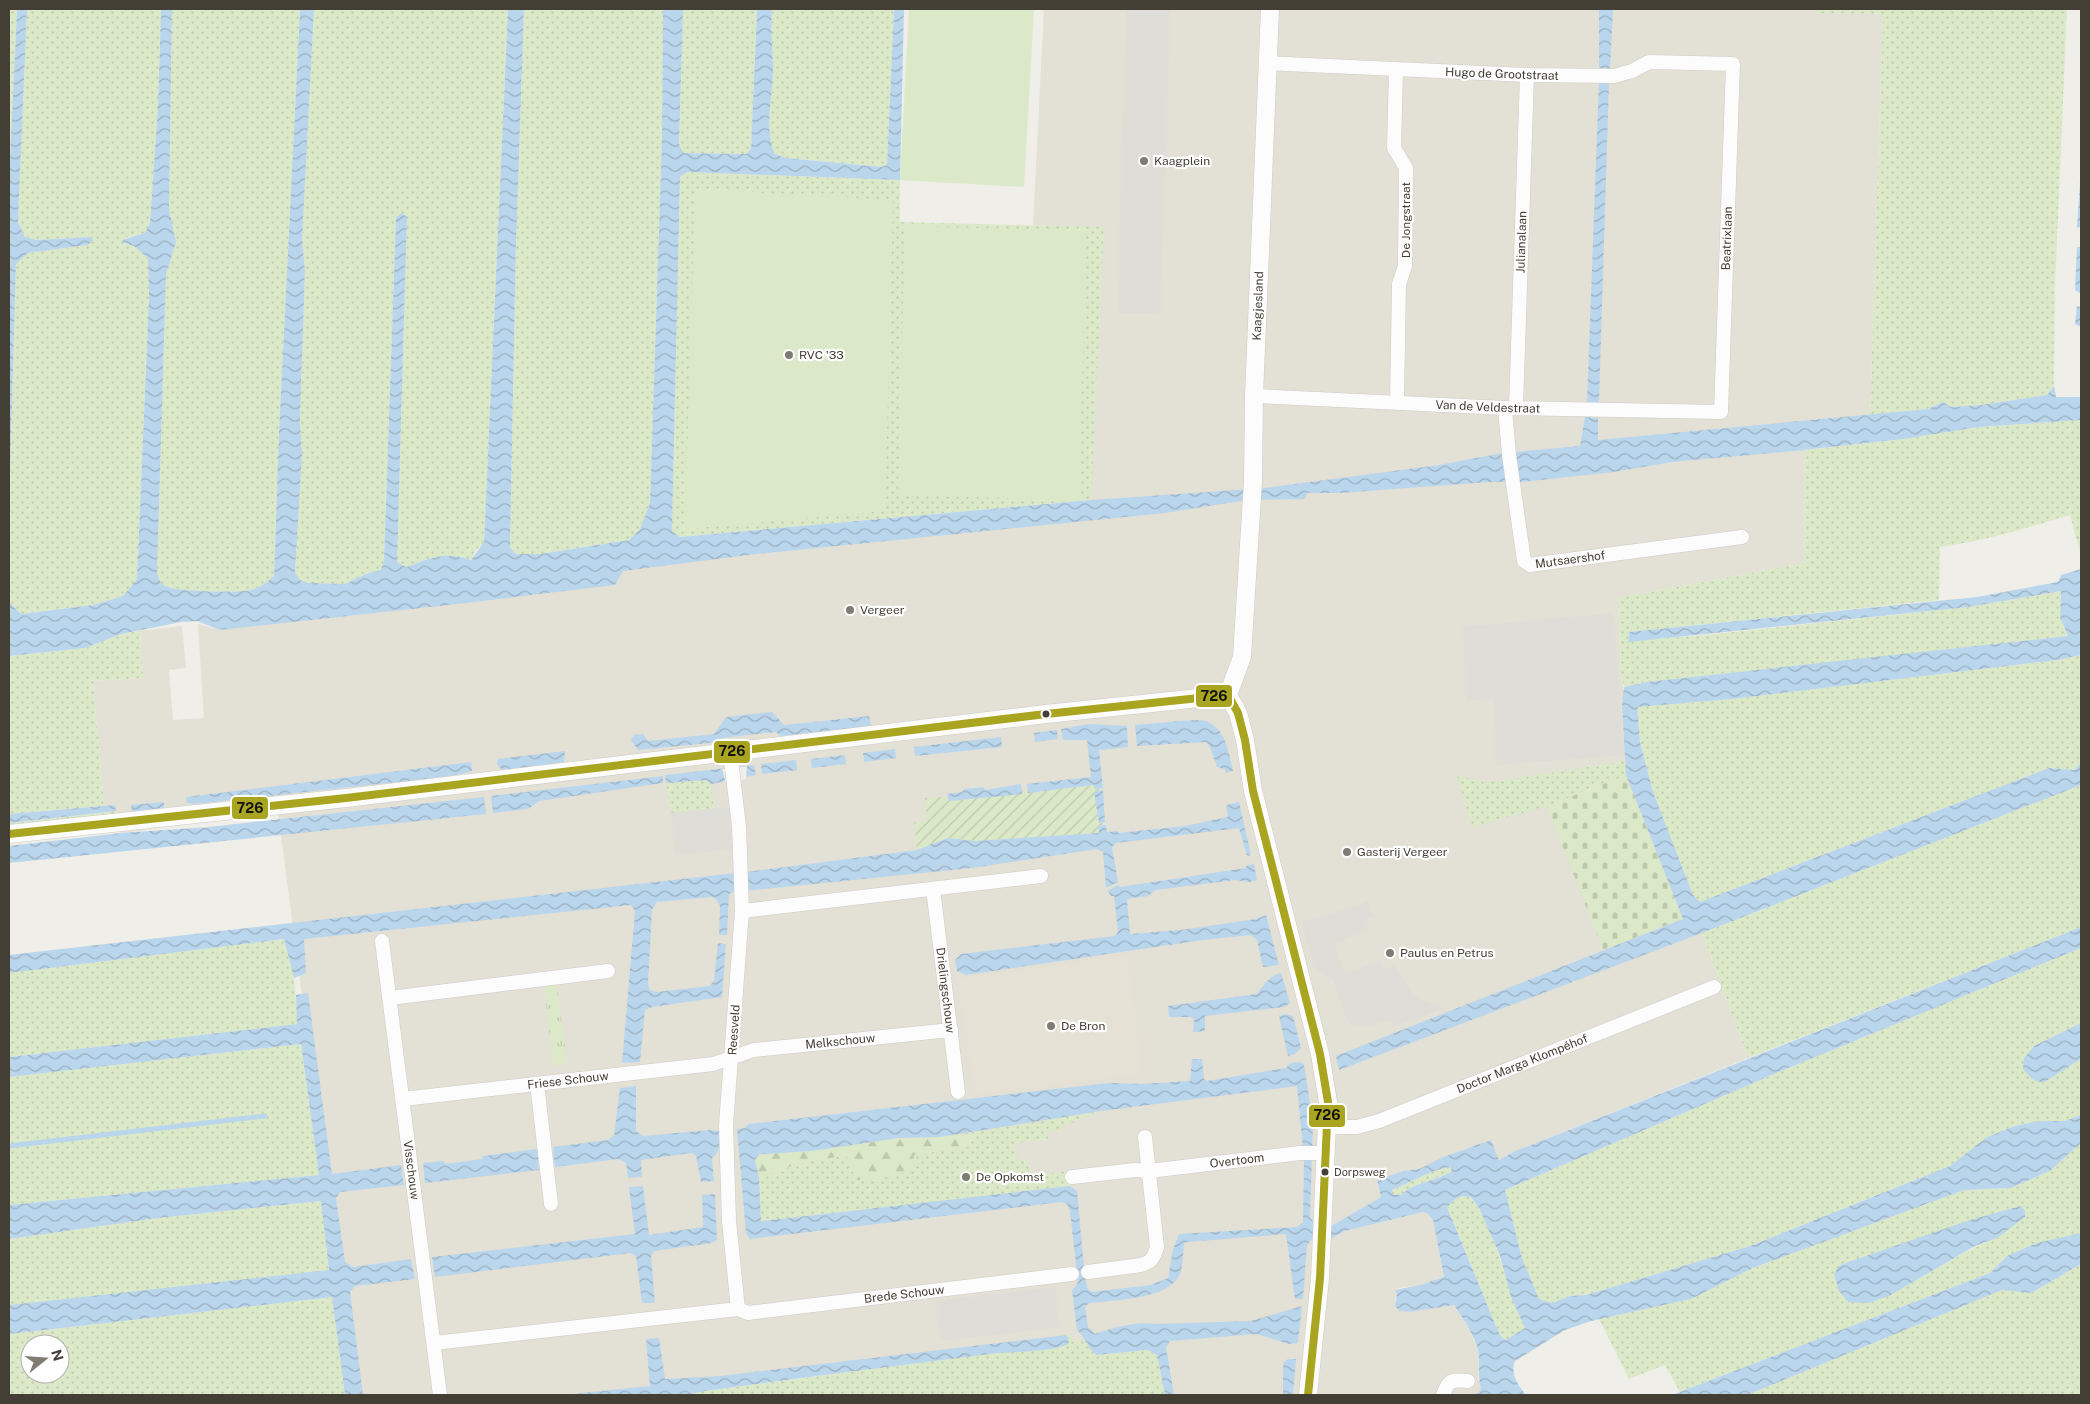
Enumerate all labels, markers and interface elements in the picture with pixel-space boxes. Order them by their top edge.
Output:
street label: Hugo de Grootstraat [1445,65,1559,83]
place label: Kaagplein [1154,154,1210,168]
marker: Kaagplein [1138,155,1150,167]
street label: De Jongstraat [1399,182,1413,258]
street label: Beatrixlaan [1719,206,1735,271]
street label: Julianalaan [1513,211,1530,273]
street label: Kaagjesland [1250,271,1266,341]
place label: RVC '33 [799,348,844,362]
marker: RVC '33 [783,349,795,361]
street label: Van de Veldestraat [1435,398,1541,416]
street label: Mutsaershof [1534,548,1606,571]
place label: Vergeer [860,603,905,617]
marker: Vergeer [844,604,856,616]
line badge: 726 [1195,684,1233,708]
text: 726 [1201,688,1227,704]
unlabelled marker [1041,709,1051,719]
line badge: 726 [713,740,751,764]
text: 726 [719,743,745,759]
line badge: 726 [231,796,269,820]
text: 726 [237,800,263,816]
place label: Gasterij Vergeer [1357,845,1448,859]
marker: Gasterij Vergeer [1341,846,1353,858]
place label: Paulus en Petrus [1400,946,1494,960]
street label: Drielingschouw [933,947,958,1035]
marker: Paulus en Petrus [1384,947,1396,959]
street label: Reesveld [725,1004,743,1056]
place label: De Bron [1061,1019,1105,1033]
marker: De Bron [1045,1020,1057,1032]
street label: Melkschouw [805,1031,876,1052]
street label: Doctor Marga Klompéhof [1455,1031,1590,1096]
street label: Friese Schouw [526,1069,610,1092]
line badge: 726 [1308,1104,1346,1128]
text: 726 [1314,1107,1340,1123]
street label: Visschouw [401,1140,422,1201]
street label: Overtoom [1209,1150,1265,1171]
place label: Dorpsweg [1334,1166,1386,1178]
marker: Dorpsweg [1320,1167,1330,1177]
place label: De Opkomst [976,1170,1044,1184]
marker: De Opkomst [960,1171,972,1183]
street label: Brede Schouw [863,1282,946,1306]
north arrow [20,1334,70,1384]
text: N [48,1348,67,1363]

